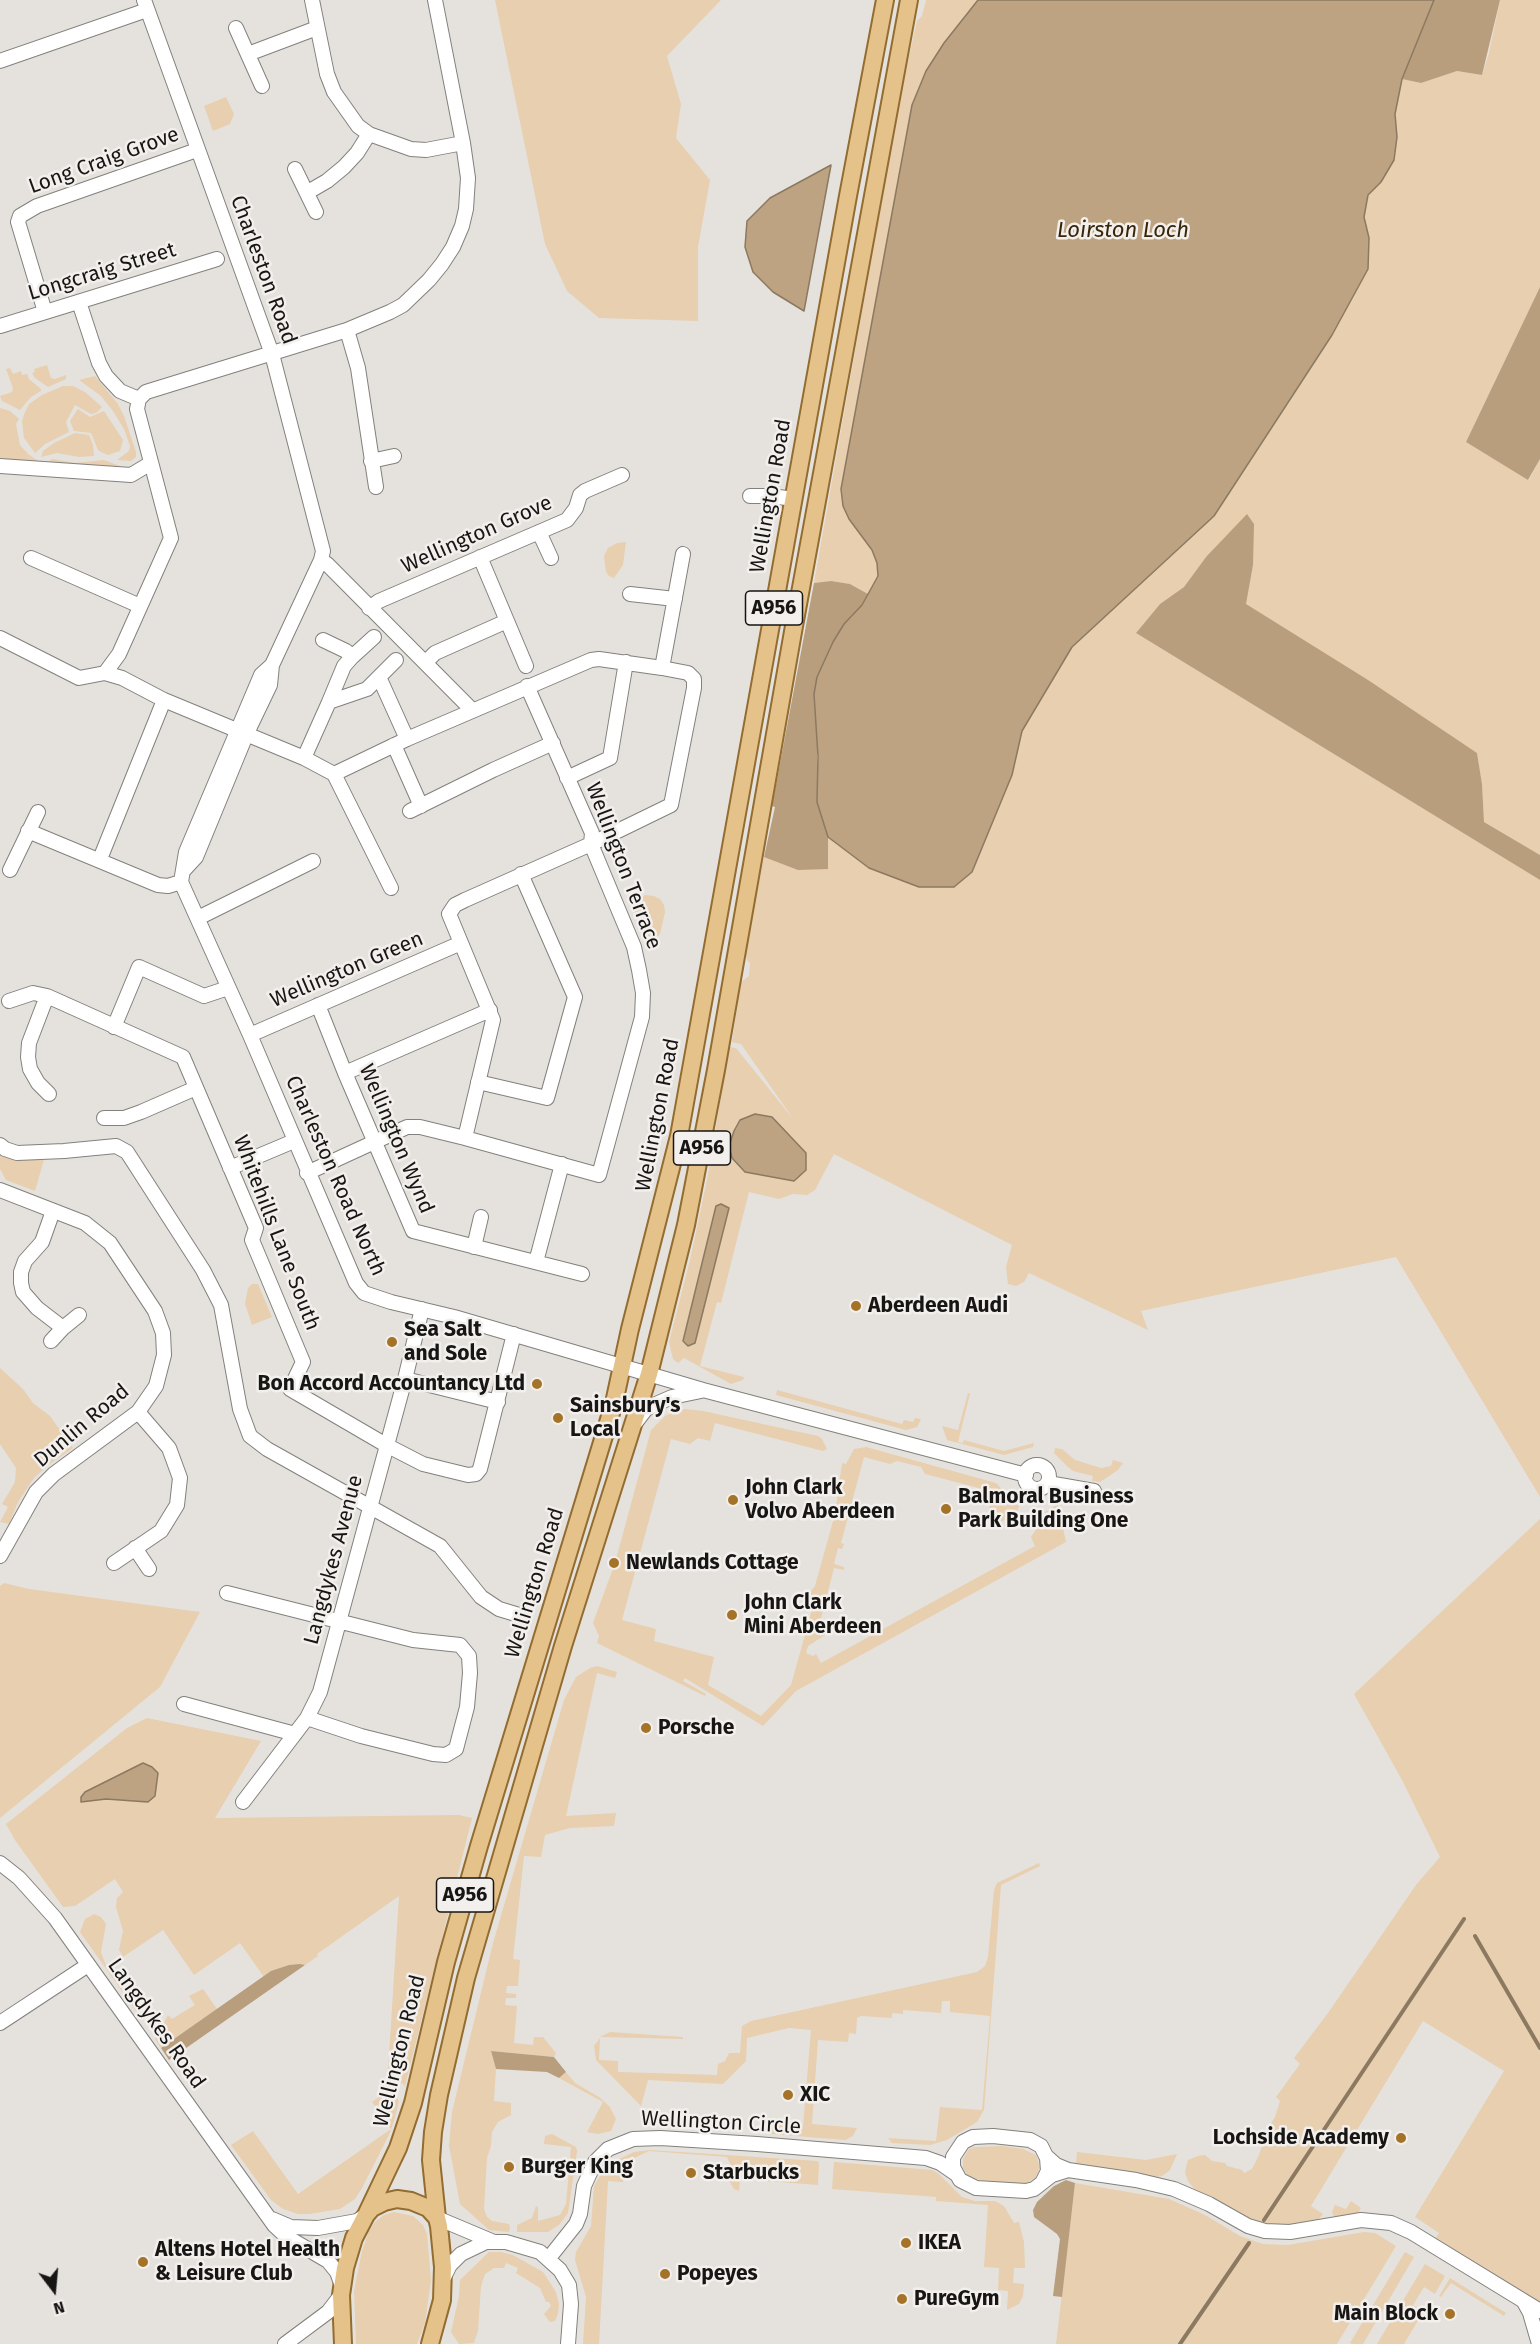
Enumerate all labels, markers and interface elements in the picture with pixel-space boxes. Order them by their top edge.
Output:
street label: Long Craig Grove [25,122,183,200]
street label: Charleston Road [224,192,302,348]
water label: Loirston Loch [1057,218,1189,244]
street label: Longcraig Street [25,238,179,306]
street label: Wellington Road [745,417,797,575]
street label: Wellington Grove [398,491,556,579]
road number: A956 [746,591,802,625]
street label: Wellington Terrace [580,779,666,953]
street label: Wellington Green [267,926,427,1014]
street label: Wellington Road [631,1036,685,1194]
street label: Wellington Wynd [353,1060,439,1218]
street label: Charleston Road North [279,1072,391,1280]
road number: A956 [674,1131,730,1165]
street label: Whitehills Lane South [227,1132,325,1334]
place label: Aberdeen Audi [868,1293,1008,1319]
marker: Aberdeen Audi [849,1299,863,1313]
place label: Sea Salt and Sole [404,1317,487,1367]
marker: Sea Salt and Sole [385,1335,399,1349]
place label: Bon Accord Accountancy Ltd [257,1371,525,1397]
marker: Bon Accord Accountancy Ltd [530,1377,544,1391]
street label: Dunlin Road [29,1379,135,1473]
place label: Sainsbury's Local [570,1393,680,1443]
marker: Sainsbury's Local [551,1411,565,1425]
street label: Langdykes Avenue [299,1472,369,1648]
place label: John Clark Volvo Aberdeen [745,1475,895,1525]
place label: Balmoral Business Park Building One [958,1484,1134,1534]
marker: John Clark Volvo Aberdeen [726,1493,740,1507]
marker: Balmoral Business Park Building One [939,1502,953,1516]
street label: Wellington Road [500,1505,570,1661]
place label: Newlands Cottage [626,1550,799,1576]
marker: Newlands Cottage [607,1556,621,1570]
place label: John Clark Mini Aberdeen [744,1590,882,1640]
marker: John Clark Mini Aberdeen [725,1608,739,1622]
place label: Porsche [658,1715,734,1741]
marker: Porsche [639,1721,653,1735]
road number: A956 [436,1878,494,1912]
street label: Langdykes Road [102,1954,210,2094]
street label: Wellington Road [369,1972,431,2130]
place label: XIC [800,2082,830,2108]
marker: XIC [781,2088,795,2102]
street label: Wellington Circle [640,2106,802,2140]
place label: Lochside Academy [1213,2125,1389,2151]
marker: Lochside Academy [1394,2131,1408,2145]
place label: Burger King [521,2154,633,2180]
marker: Burger King [502,2160,516,2174]
place label: Starbucks [703,2160,799,2186]
marker: Starbucks [684,2166,698,2180]
place label: IKEA [918,2230,961,2256]
marker: IKEA [899,2236,913,2250]
place label: Altens Hotel Health & Leisure Club [155,2237,340,2287]
marker: Altens Hotel Health & Leisure Club [136,2255,150,2269]
north arrow [24,2260,84,2320]
place label: Popeyes [677,2261,758,2287]
marker: Popeyes [658,2267,672,2281]
place label: PureGym [914,2286,1000,2312]
marker: PureGym [895,2292,909,2306]
text: N [51,2297,67,2318]
place label: Main Block [1334,2301,1438,2327]
marker: Main Block [1443,2307,1457,2321]

